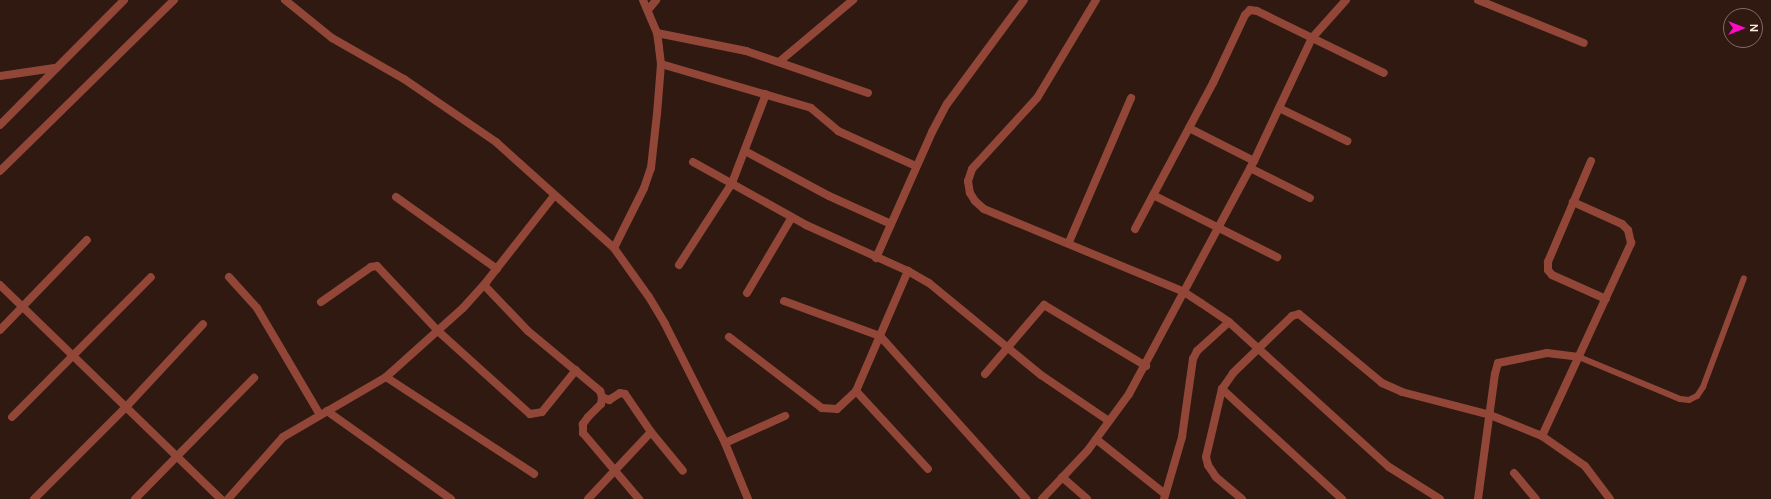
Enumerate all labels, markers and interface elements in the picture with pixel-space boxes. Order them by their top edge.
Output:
north arrow [1723,8,1763,48]
text: N [1747,24,1762,32]

